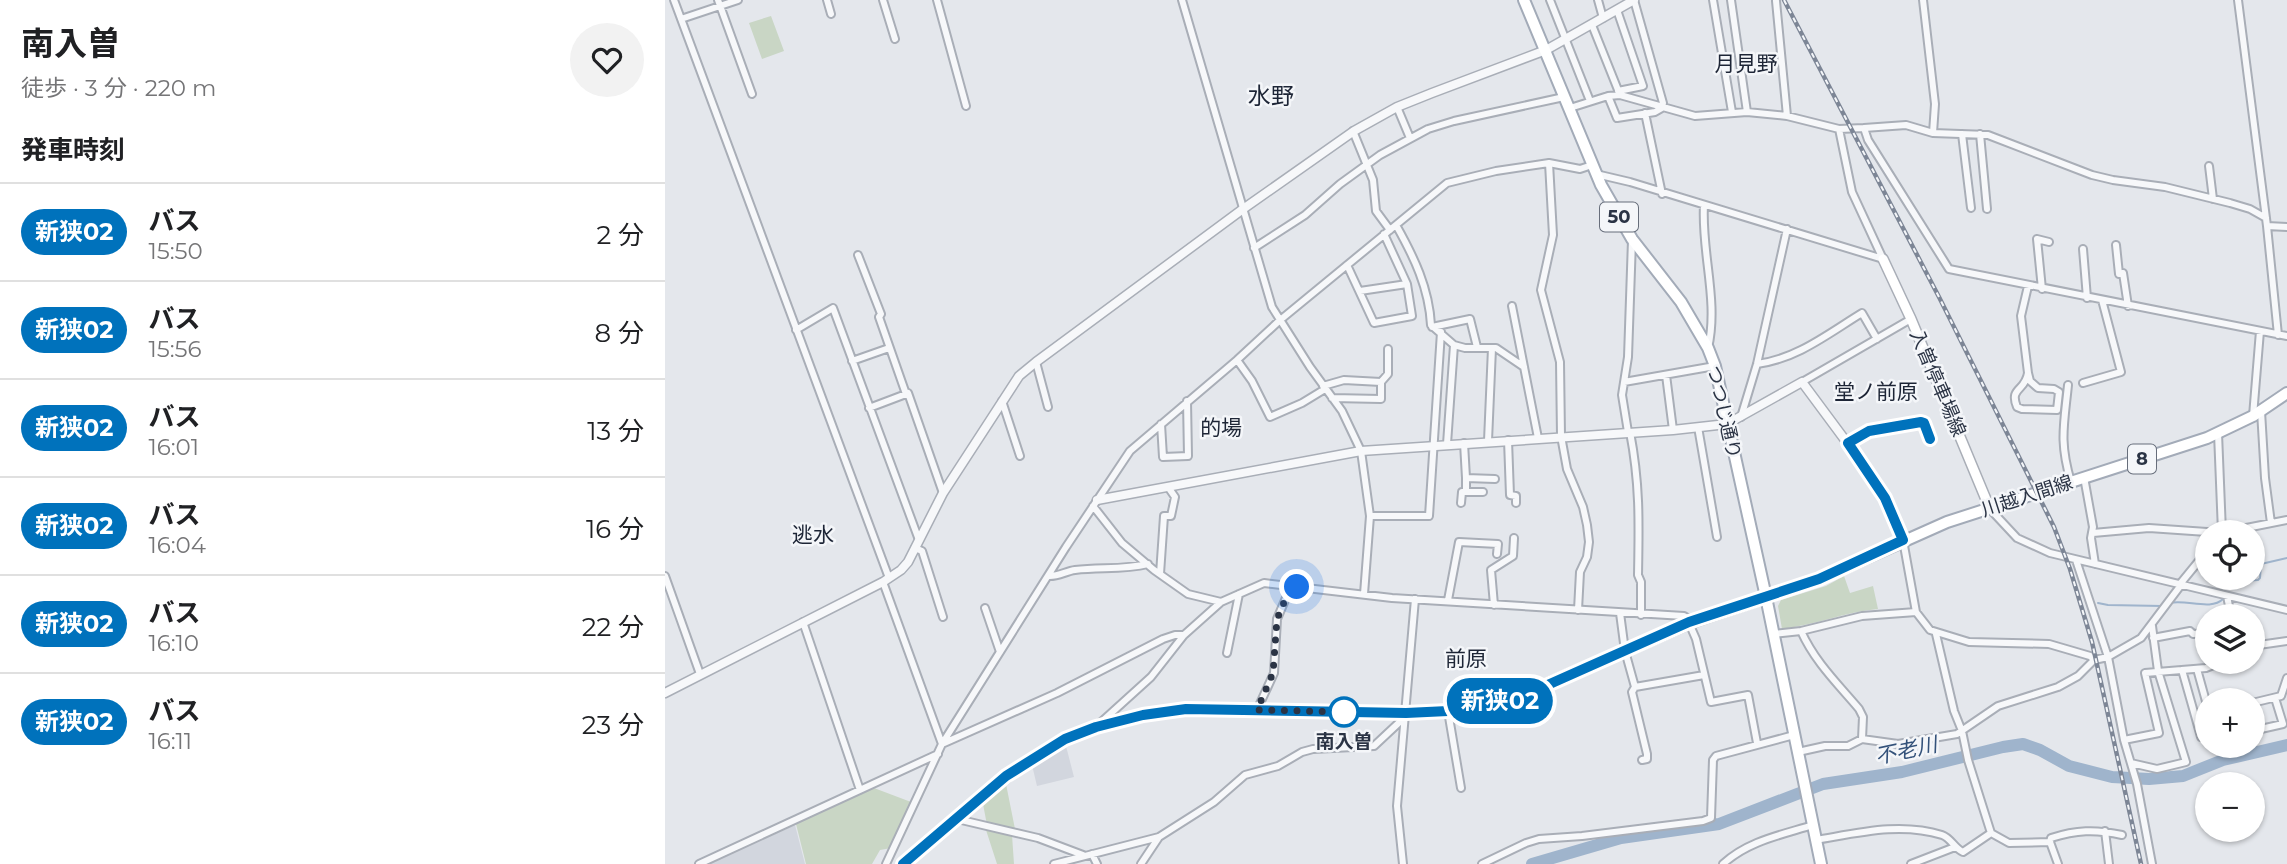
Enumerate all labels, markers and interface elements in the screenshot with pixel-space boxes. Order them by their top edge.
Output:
text: 南入曽 [21,23,120,63]
button: heart [570,23,644,97]
district label: 月見野 [1715,51,1778,76]
text: 徒歩 · 3 分 · 220 m [21,74,216,102]
district label: 水野 [1248,82,1294,110]
text: 発車時刻 [21,134,125,166]
road number: 50 [1600,202,1638,232]
text: バス [148,205,200,237]
text: 新狭02 [35,217,113,246]
text: 2 分 [596,219,644,251]
text: 15:50 [148,237,203,265]
text: バス [148,303,200,335]
text: 新狭02 [35,315,113,344]
text: 8 分 [595,317,644,349]
street label: 入曽停車場線 [1905,326,1971,440]
text: 15:56 [148,335,202,363]
street label: つつじ通り [1702,363,1746,461]
district label: 堂ノ前原 [1834,379,1918,404]
text: バス [148,401,200,433]
text: 新狭02 [35,413,113,442]
text: 13 分 [587,415,644,447]
district label: 的場 [1200,415,1242,440]
text: 16:01 [148,433,199,461]
road number: 8 [2128,444,2156,474]
street label: 川越入間線 [1978,470,2076,522]
text: バス [148,499,200,531]
text: 新狭02 [35,511,113,540]
text: 16 分 [586,513,644,545]
map controls [2195,520,2265,842]
button: locate [2195,520,2265,590]
district label: 逃水 [792,522,834,547]
text: 16:04 [148,531,206,559]
your location [1279,569,1314,604]
text: バス [148,597,200,629]
button: layers [2195,604,2265,674]
text: 新狭02 [35,609,113,638]
text: 22 分 [582,611,644,643]
text: 16:10 [148,629,199,657]
district label: 前原 [1445,646,1487,671]
line badge: 新狭02 [1451,678,1549,724]
text: 新狭02 [1461,686,1539,715]
button: + [2195,688,2265,758]
text: バス [148,695,200,727]
marker: 南入曽 [1329,697,1359,727]
text: 新狭02 [35,707,113,736]
text: 23 分 [582,709,644,741]
text: 16:11 [148,727,192,755]
place label: 南入曽 [1315,730,1373,753]
water label: 不老川 [1873,731,1941,769]
button: − [2195,772,2265,842]

